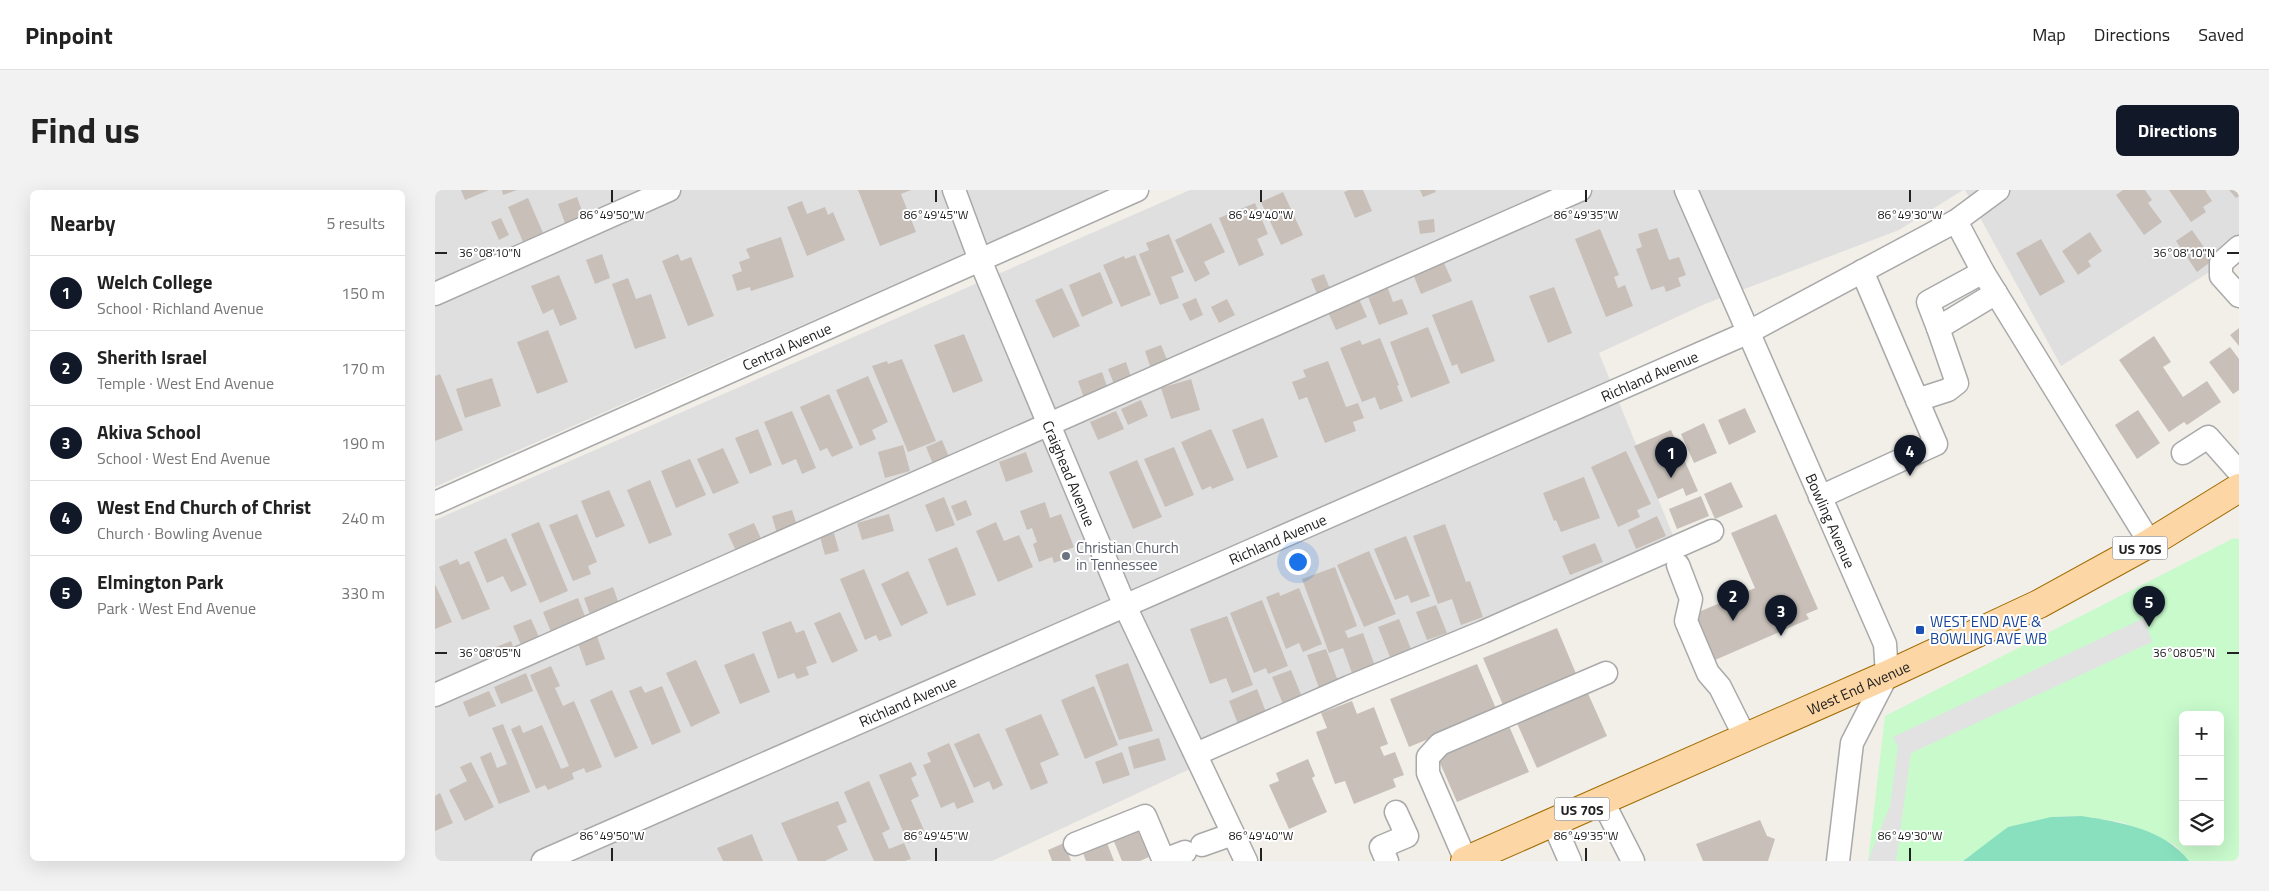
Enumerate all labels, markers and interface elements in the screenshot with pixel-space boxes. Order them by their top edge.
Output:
text: Pinpoint [25,17,113,53]
text: Map [2032,21,2066,48]
text: Directions [2094,21,2170,48]
text: Saved [2198,21,2244,48]
text: Find us [30,103,140,157]
button: Directions [2116,105,2239,156]
text: 86°49'50"W [580,205,645,224]
text: 86°49'45"W [904,205,969,224]
text: 86°49'40"W [1229,205,1294,224]
text: 86°49'35"W [1554,205,1619,224]
text: 86°49'30"W [1878,205,1943,224]
text: Nearby [50,207,115,239]
text: 5 results [326,211,385,235]
text: 36°08'10"N [459,243,521,262]
text: 36°08'10"N [2153,243,2215,262]
text: Welch College [97,267,212,296]
text: 1 [62,281,70,305]
text: 150 m [341,281,385,305]
text: School · Richland Avenue [97,296,264,320]
street label: Central Avenue [738,316,835,376]
text: Sherith Israel [97,342,207,371]
street label: Richland Avenue [1597,344,1702,407]
text: 2 [62,356,70,380]
text: 170 m [341,356,385,380]
text: Temple · West End Avenue [97,371,274,395]
text: Akiva School [97,417,201,446]
street label: Craighead Avenue [1037,417,1102,530]
text: 3 [62,431,70,455]
text: 190 m [341,431,385,455]
pin: 4 [1894,435,1926,476]
pin: 1 [1655,437,1687,478]
text: School · West End Avenue [97,446,270,470]
street label: Bowling Avenue [1800,470,1862,572]
text: West End Church of Christ [97,492,311,521]
text: 4 [62,506,70,530]
text: 240 m [341,506,385,530]
street label: Richland Avenue [1225,507,1330,570]
text: Church · Bowling Avenue [97,521,262,545]
place label: Christian Church in Tennessee [1076,536,1179,576]
road number: US 70S [2113,536,2167,559]
your location [1285,549,1311,575]
marker: Christian Church in Tennessee [1060,550,1072,562]
text: Elmington Park [97,567,224,596]
pin: 2 [1717,580,1749,621]
text: 5 [62,581,70,605]
text: 330 m [341,581,385,605]
pin: 5 [2133,586,2165,627]
pin: 3 [1765,595,1797,636]
text: Park · West End Avenue [97,596,256,620]
place label: WEST END AVE & BOWLING AVE WB [1930,610,2047,650]
marker: WEST END AVE & BOWLING AVE WB [1914,624,1926,636]
text: 36°08'05"N [459,643,521,662]
text: 36°08'05"N [2153,643,2215,662]
street label: West End Avenue [1803,654,1914,720]
street label: Richland Avenue [855,670,960,733]
map controls [2179,711,2224,846]
button: + [2179,711,2224,756]
button: − [2179,756,2224,801]
road number: US 70S [1555,798,1609,820]
button: layers [2179,801,2224,846]
text: 86°49'50"W [580,826,645,845]
text: 86°49'45"W [904,826,969,845]
text: 86°49'40"W [1229,826,1294,845]
text: 86°49'35"W [1554,826,1619,845]
text: 86°49'30"W [1878,826,1943,845]

